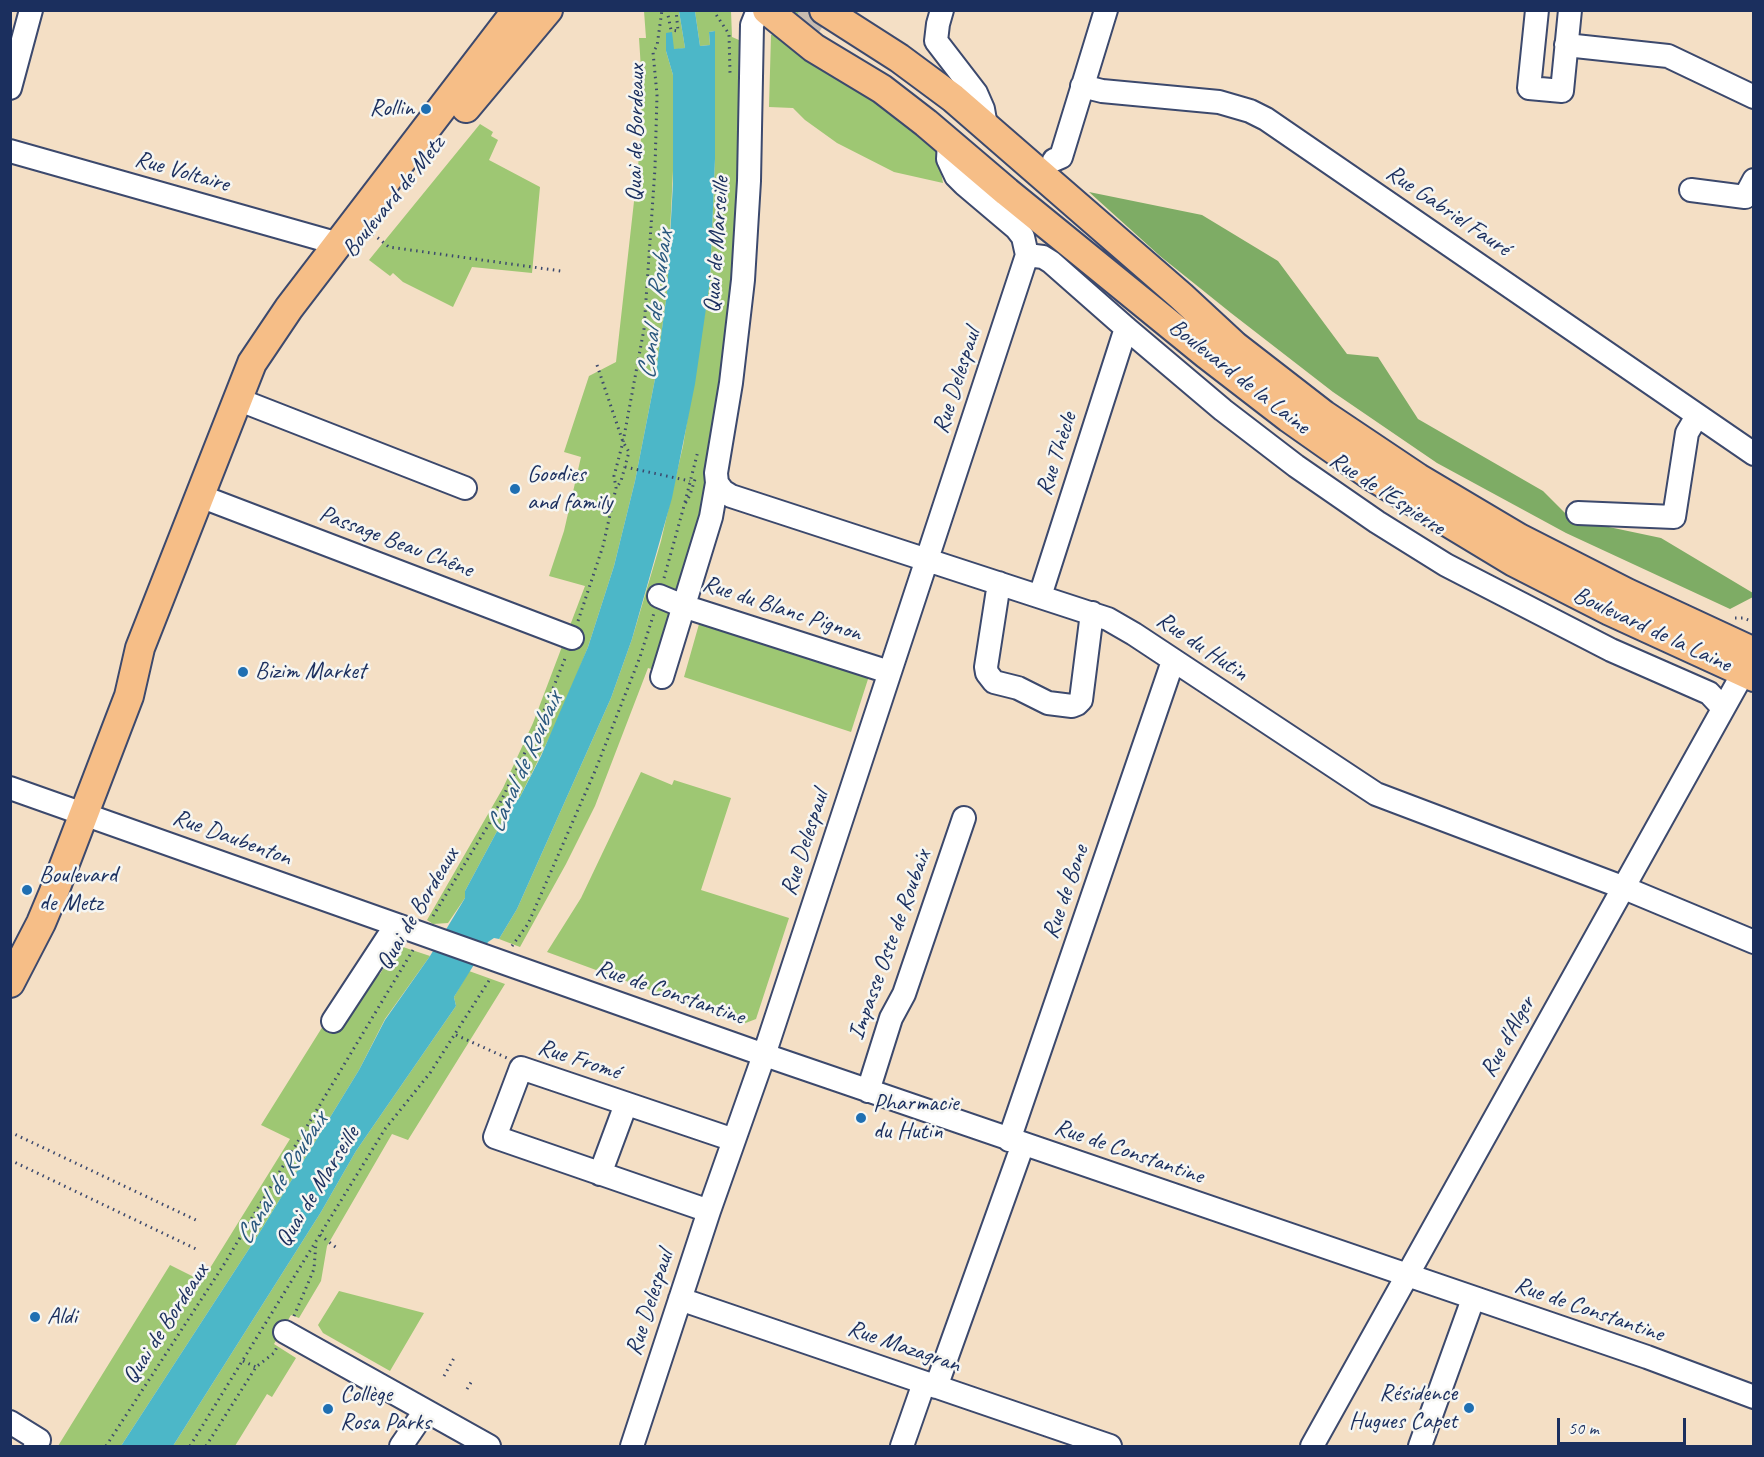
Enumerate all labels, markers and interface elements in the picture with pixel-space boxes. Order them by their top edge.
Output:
street label: Quai de Bordeaux [620,64,652,202]
place label: Rollin [369,95,414,123]
marker: Rollin [419,102,433,116]
street label: Boulevard de Metz [336,131,452,263]
street label: Rue Voltaire [132,145,232,199]
street label: Rue Gabriel Fauré [1380,159,1516,263]
street label: Quai de Marseille [698,176,736,314]
water label: Canal de Roubaix [631,229,681,381]
street label: Boulevard de la Laine [1163,313,1315,441]
street label: Rue Delespaul [926,325,988,437]
street label: Rue Thècle [1030,409,1084,499]
street label: Rue de l'Espierre [1324,446,1450,542]
place label: Goodies and family [527,461,612,517]
marker: Goodies and family [508,482,522,496]
street label: Passage Beau Chêne [315,499,477,585]
street label: Rue du Blanc Pignon [699,570,865,648]
street label: Boulevard de la Laine [1568,581,1736,679]
street label: Rue du Hutin [1151,606,1253,688]
place label: Bizim Market [255,658,366,686]
marker: Bizim Market [236,665,250,679]
water label: Canal de Roubaix [480,688,570,838]
street label: Rue Delespaul [774,787,836,899]
street label: Rue Daubenton [169,803,295,873]
street label: Rue de Bone [1037,841,1095,943]
street label: Quai de Bordeaux [370,843,466,975]
street label: Impasse Oste de Roubaix [842,846,938,1044]
place label: Boulevard de Metz [39,862,117,918]
marker: Boulevard de Metz [20,883,34,897]
street label: Rue de Constantine [592,954,748,1032]
street label: Rue d'Alger [1474,992,1542,1082]
street label: Rue Fromé [534,1033,624,1087]
place label: Pharmacie du Hutin [873,1090,959,1146]
water label: Canal de Roubaix [229,1107,335,1251]
marker: Pharmacie du Hutin [854,1111,868,1125]
street label: Rue de Constantine [1051,1113,1207,1191]
street label: Quai de Marseille [270,1121,366,1253]
street label: Rue Delespaul [619,1247,681,1359]
street label: Quai de Bordeaux [116,1258,216,1390]
street label: Rue de Constantine [1511,1271,1667,1349]
place label: Aldi [47,1303,77,1331]
marker: Aldi [28,1310,42,1324]
street label: Rue Mazagran [844,1314,964,1380]
place label: Résidence Hugues Capet [1349,1380,1457,1436]
place label: Collège Rosa Parks [340,1381,431,1437]
marker: Résidence Hugues Capet [1462,1401,1476,1415]
marker: Collège Rosa Parks [321,1402,335,1416]
scale bar [1560,1406,1689,1444]
text: 50 m [1568,1417,1599,1439]

